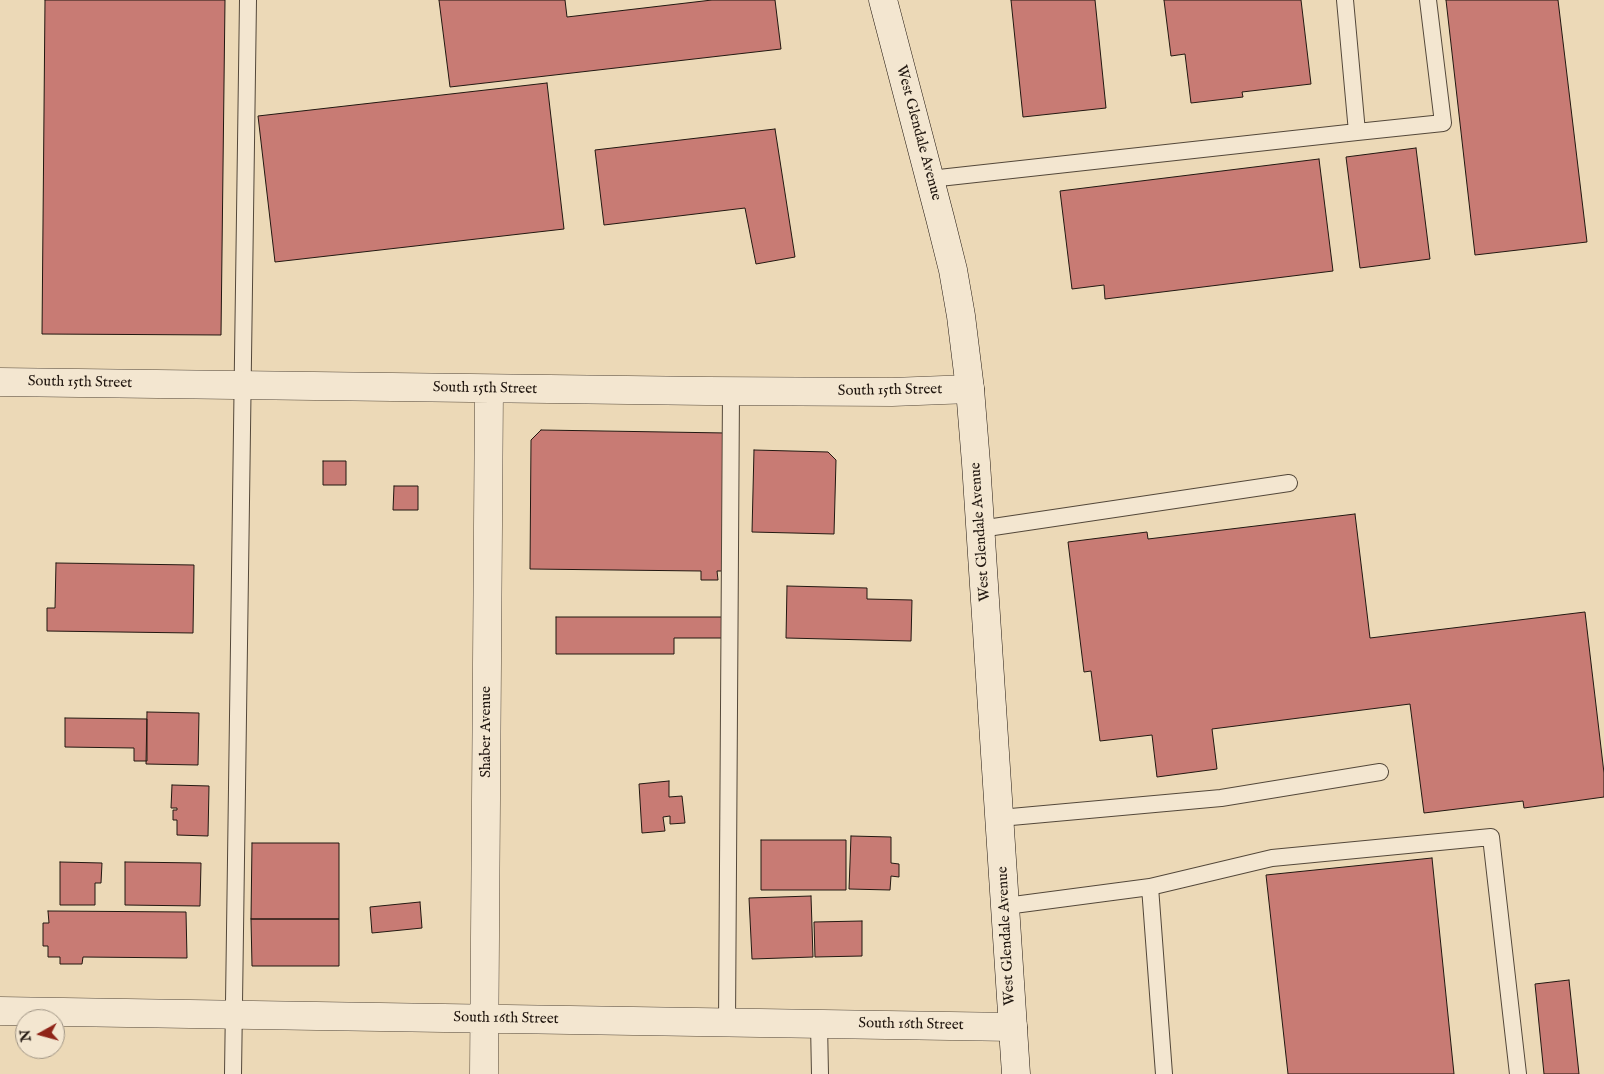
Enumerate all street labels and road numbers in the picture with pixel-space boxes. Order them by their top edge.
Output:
street label: West Glendale Avenue [891,63,945,203]
street label: South 15th Street [28,373,132,393]
street label: South 15th Street [433,379,537,399]
street label: South 15th Street [838,381,942,401]
street label: West Glendale Avenue [967,462,995,602]
street label: Shaber Avenue [478,686,496,778]
street label: West Glendale Avenue [994,866,1020,1006]
street label: South 16th Street [453,1009,559,1029]
street label: South 16th Street [858,1015,964,1035]

